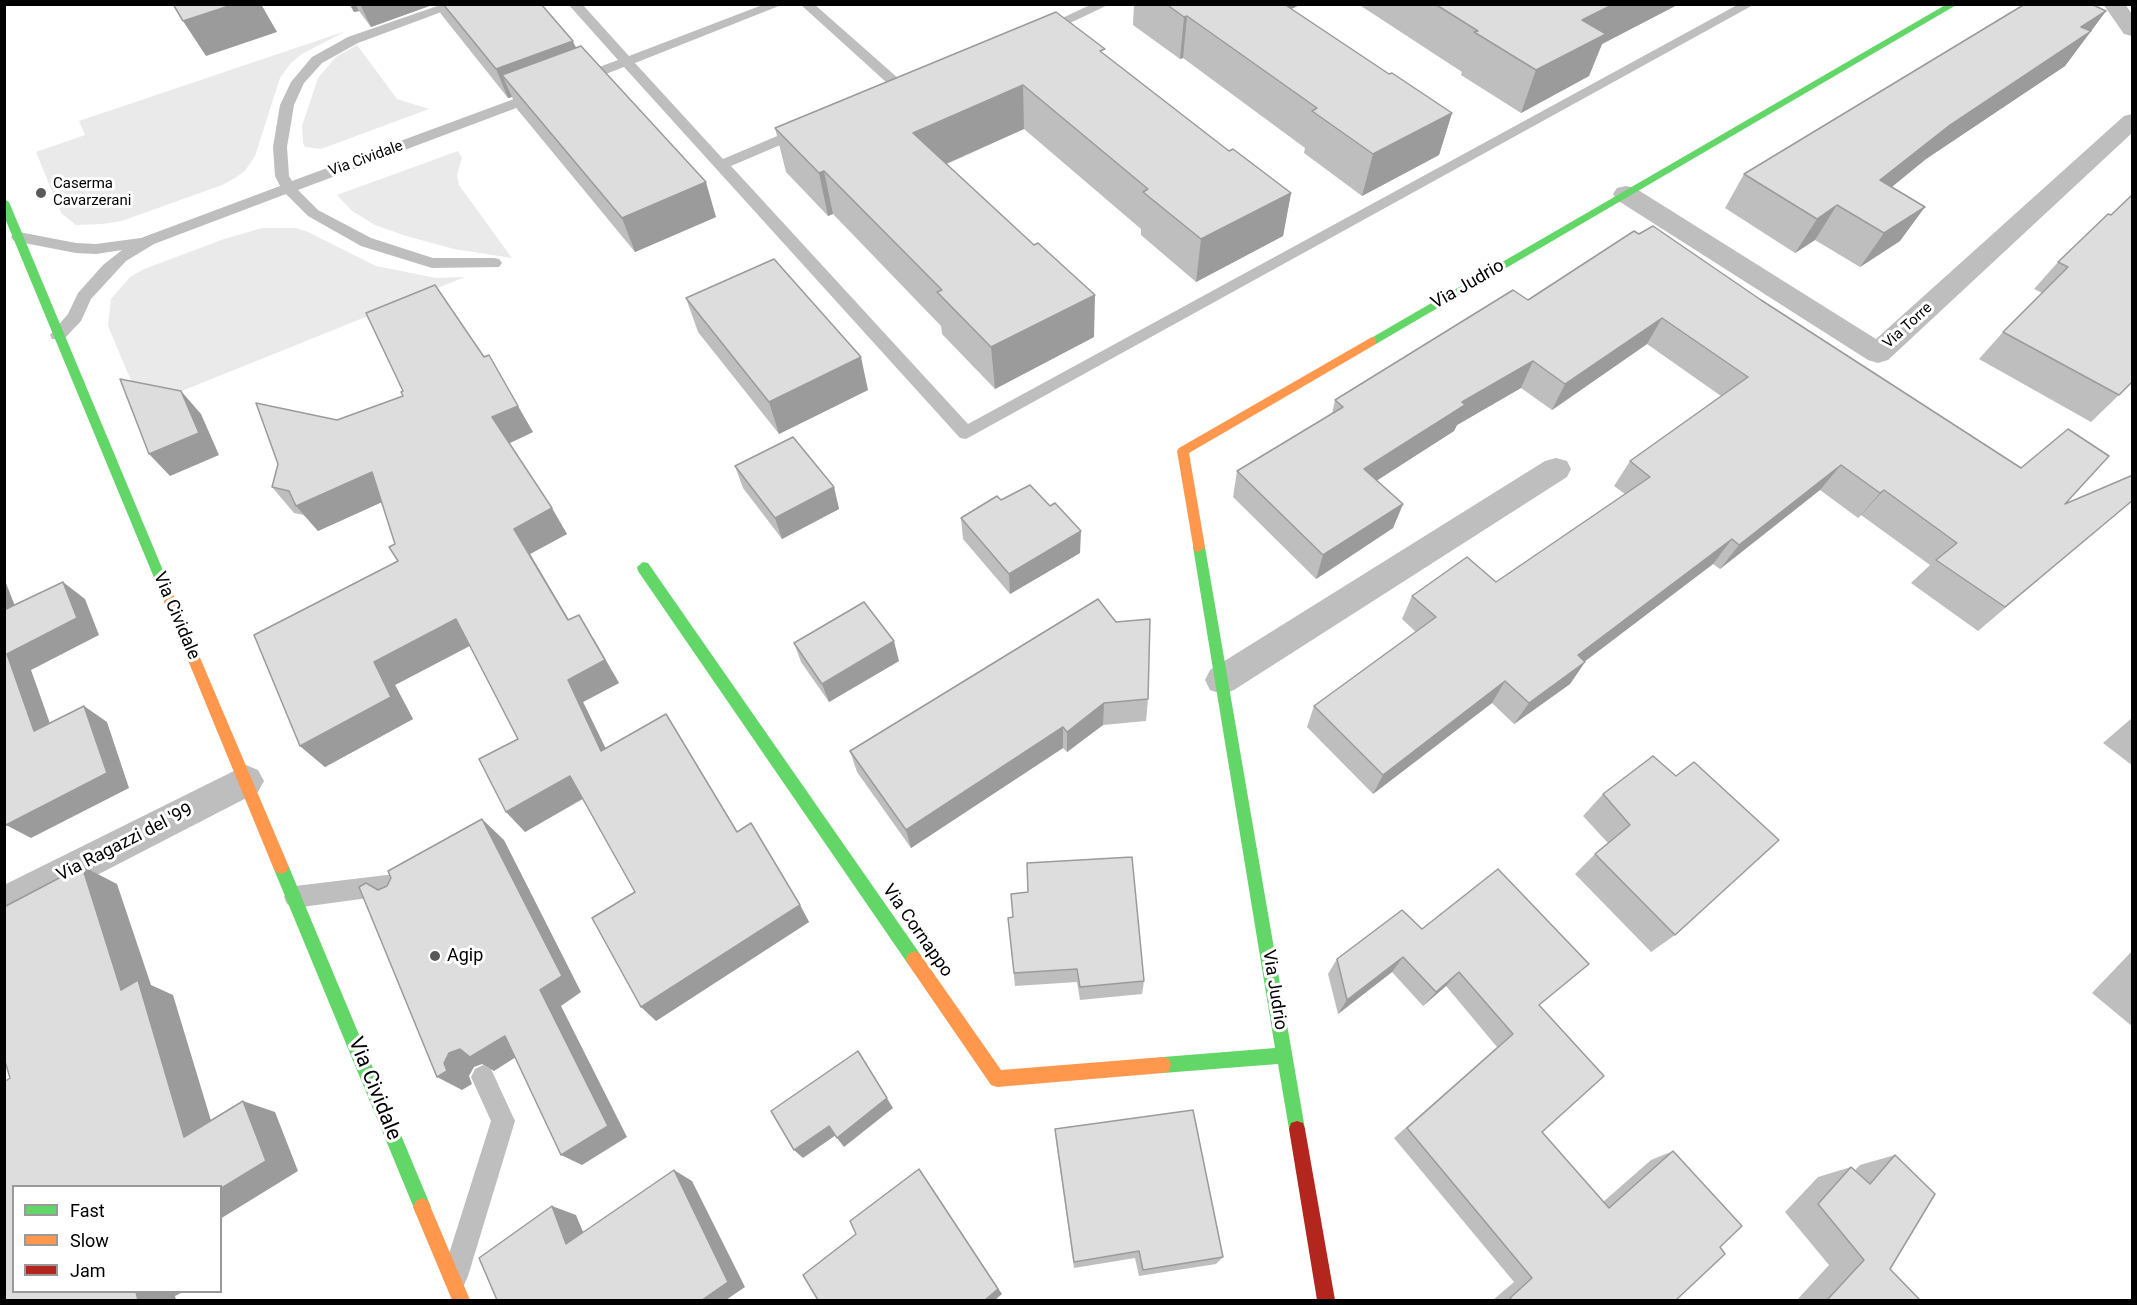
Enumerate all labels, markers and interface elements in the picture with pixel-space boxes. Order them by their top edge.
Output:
street label: Via Cividale [326,137,406,181]
place label: Caserma Cavarzerani [53,175,131,210]
marker: Caserma Cavarzerani [34,186,48,200]
street label: Via Judrio [1428,255,1508,315]
street label: Via Torre [1880,299,1936,353]
street label: Via Cividale [148,569,204,663]
street label: Via Ragazzi del '99 [53,799,197,887]
street label: Via Cornappo [877,880,957,982]
place label: Agip [447,945,483,967]
street label: Via Judrio [1257,948,1291,1032]
marker: Agip [428,949,442,963]
street label: Via Cividale [342,1034,406,1144]
legend [12,1185,222,1293]
text: Fast [70,1200,105,1221]
text: Slow [70,1230,109,1251]
text: Jam [70,1260,106,1281]

